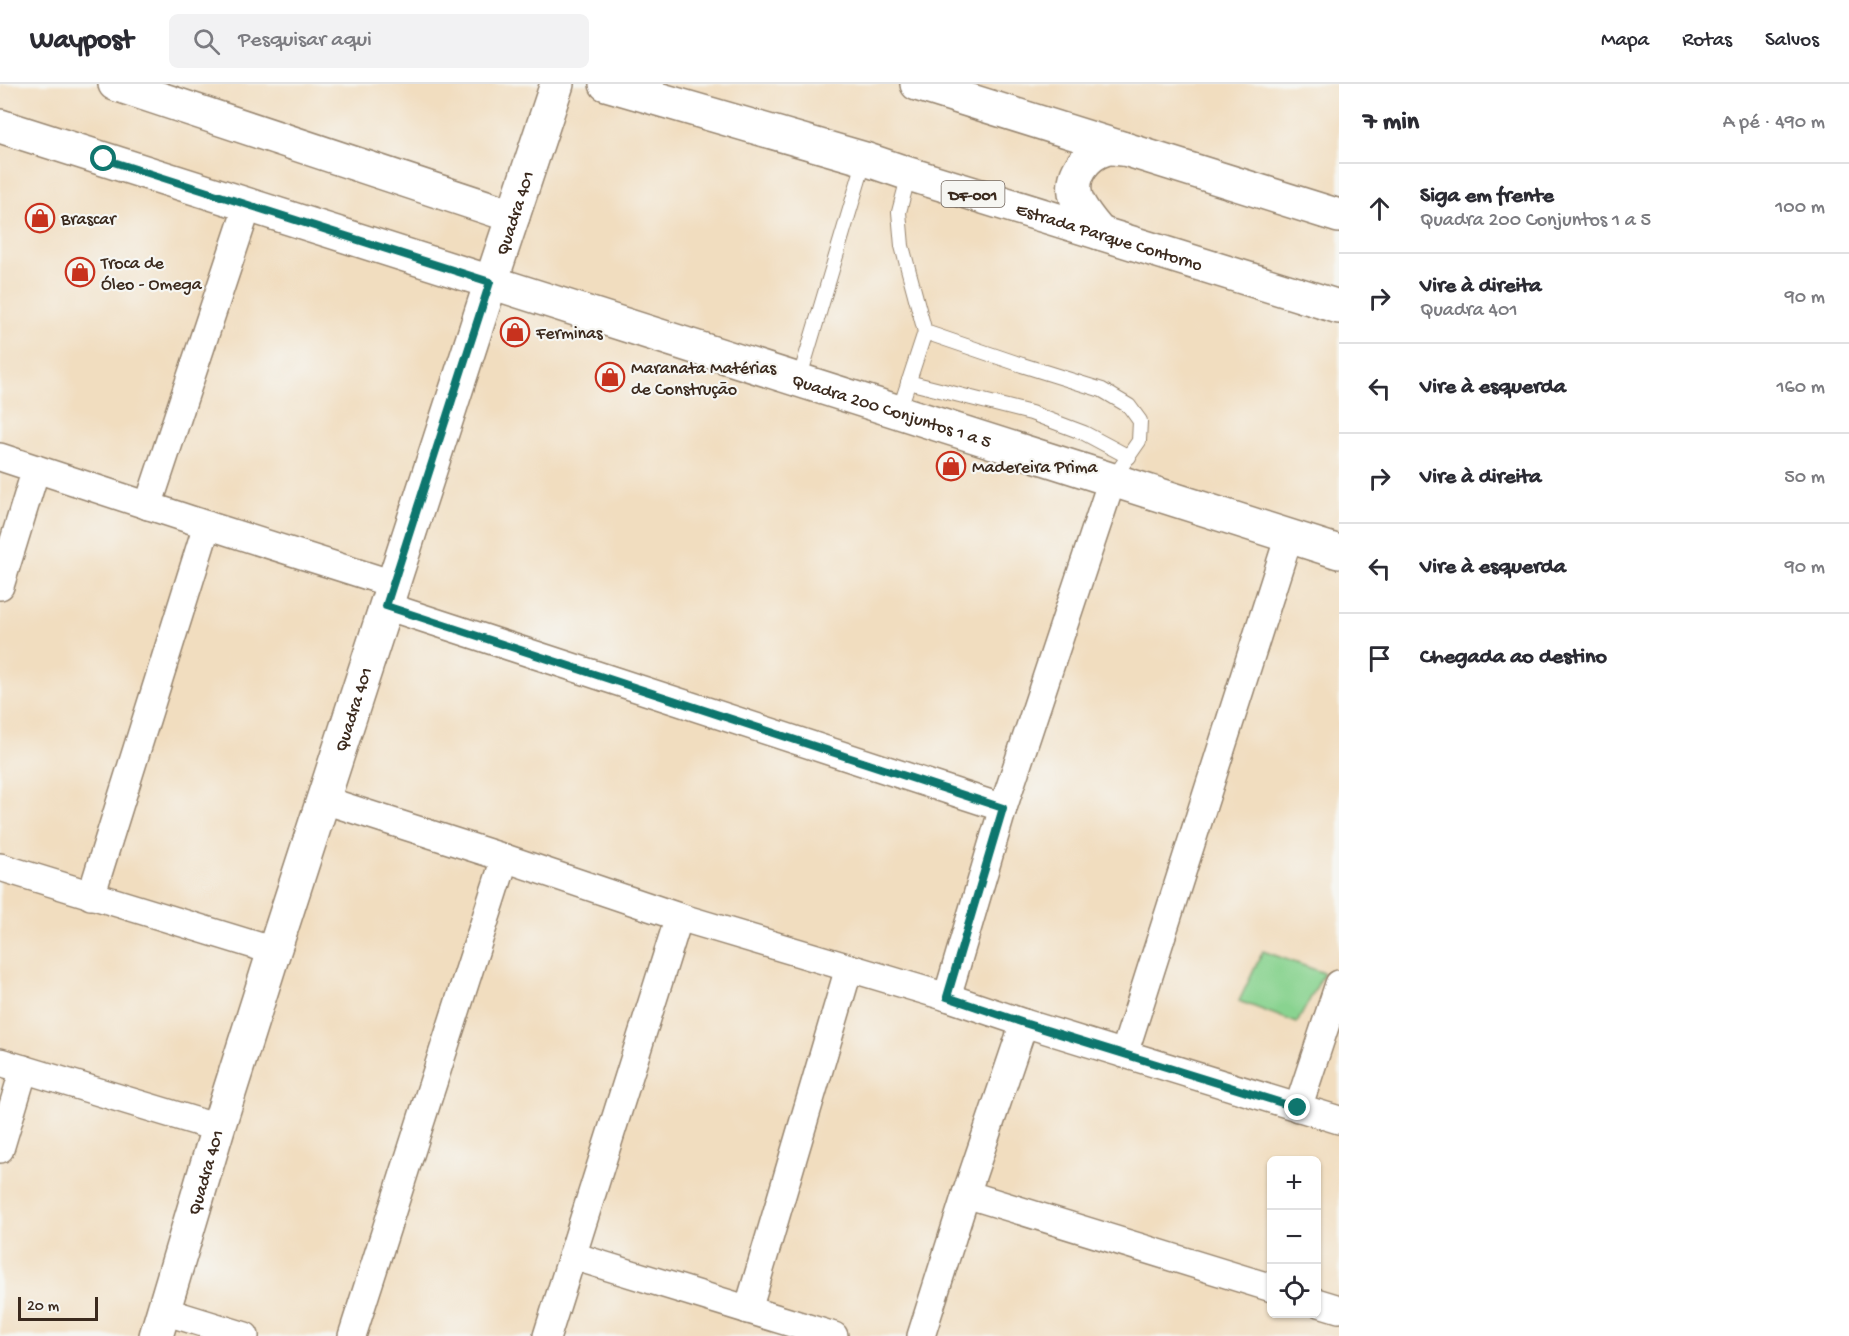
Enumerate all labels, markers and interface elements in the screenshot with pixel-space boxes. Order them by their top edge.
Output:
search box [169,14,589,68]
text: Waypost [30,25,133,58]
icon: search [190,25,223,58]
text: Pesquisar aqui [238,28,372,54]
text: Mapa [1601,29,1649,54]
text: Rotas [1682,29,1732,54]
text: Salvos [1765,29,1819,54]
text: 7 min [1363,108,1419,139]
text: A pé · 490 m [1723,112,1825,135]
route start [90,145,116,171]
street label: Quadra 401 [493,169,540,259]
road number: DF-001 [942,181,1004,207]
text: Siga em frente [1420,184,1554,210]
icon: ahead [1363,192,1396,225]
text: 100 m [1775,197,1825,220]
street label: Estrada Parque Contorno [1013,200,1205,277]
shop icon: Brascar [24,202,56,234]
place label: Brascar [60,210,117,231]
text: Quadra 200 Conjuntos 1 a 5 [1420,210,1651,233]
place label: Troca de Óleo - Omega [100,254,203,296]
shop icon: Troca de Óleo - Omega [64,256,96,288]
text: Vire à direita [1420,274,1542,300]
icon: right [1363,282,1396,315]
text: 90 m [1785,287,1825,310]
text: Quadra 401 [1420,300,1517,323]
shop icon: Ferminas [499,316,531,348]
place label: Ferminas [535,324,604,345]
place label: Maranata Matérias de Construção [631,359,777,401]
shop icon: Maranata Matérias de Construção [594,361,626,393]
street label: Quadra 200 Conjuntos 1 a 5 [789,371,994,454]
icon: left [1363,372,1396,405]
text: Vire à esquerda [1420,375,1566,401]
text: 160 m [1776,377,1825,400]
shop icon: Madereira Prima [935,450,967,482]
place label: Madereira Prima [972,458,1098,479]
icon: right [1363,462,1396,495]
text: Vire à direita [1420,465,1542,491]
text: 50 m [1784,467,1825,490]
icon: left [1363,552,1396,585]
text: Vire à esquerda [1420,555,1566,581]
text: 90 m [1785,557,1825,580]
icon: arrive [1363,642,1396,675]
text: Chegada ao destino [1420,645,1607,671]
street label: Quadra 401 [331,665,378,755]
route end [1284,1094,1310,1120]
street label: Quadra 401 [185,1128,230,1218]
map controls [1267,1156,1321,1318]
button: + [1267,1156,1321,1210]
button: − [1267,1210,1321,1264]
button: locate [1267,1264,1321,1318]
scale bar [18,1294,98,1322]
text: 20 m [27,1298,59,1317]

